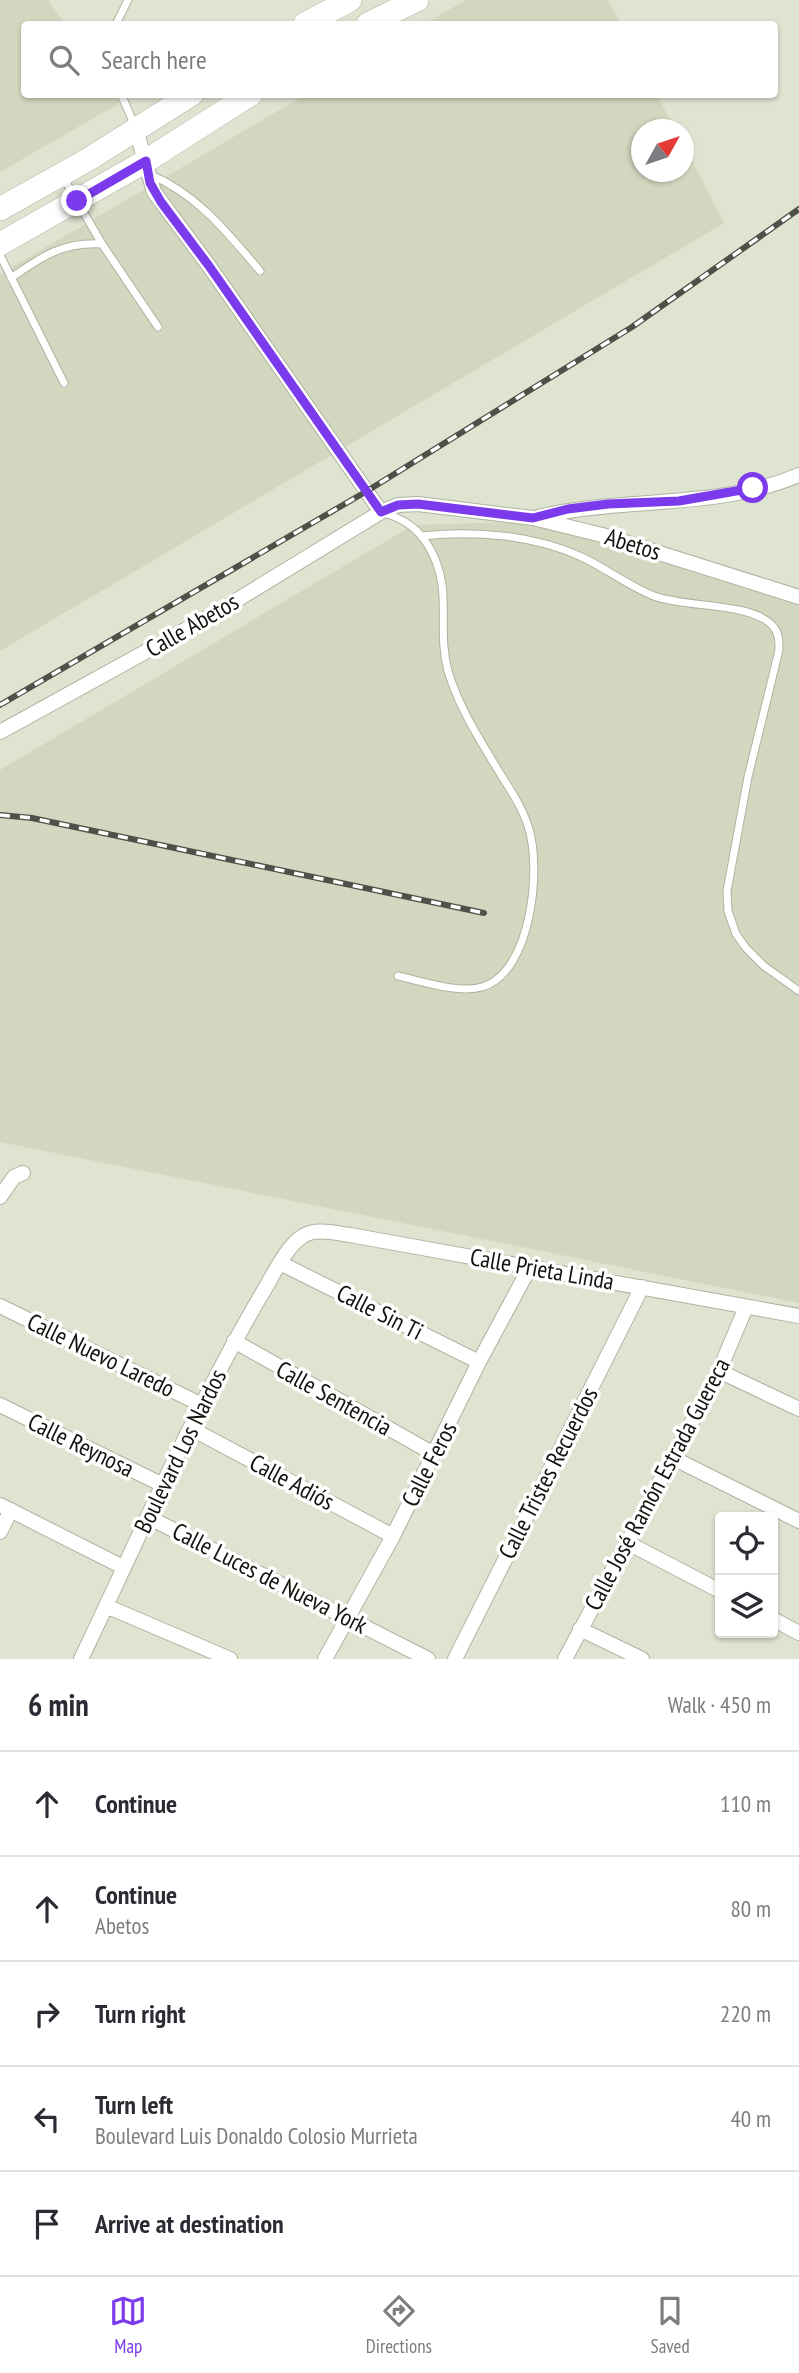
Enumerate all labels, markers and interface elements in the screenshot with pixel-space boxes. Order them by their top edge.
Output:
search box [21,21,778,98]
icon: search [45,41,83,79]
text: Search here [101,43,207,76]
north arrow [631,119,694,182]
route end [61,185,92,216]
route start [737,472,768,503]
street label: Abetos [601,521,665,567]
street label: Calle Abetos [140,586,244,664]
street label: Calle Prieta Linda [468,1241,616,1297]
street label: Calle Sin Ti [332,1277,428,1347]
street label: Calle Nuevo Laredo [22,1306,180,1404]
street label: Calle José Ramón Estrada Guereca [577,1353,737,1615]
street label: Calle Sentencia [271,1354,397,1442]
street label: Boulevard Los Nardos [127,1364,233,1538]
street label: Calle Tristes Recuerdos [491,1382,605,1564]
street label: Calle Reynosa [23,1406,139,1484]
street label: Calle Feros [394,1416,464,1512]
street label: Calle Adiós [244,1447,340,1517]
map controls [715,1512,778,1638]
button: locate [715,1512,778,1575]
street label: Calle Luces de Nueva York [167,1515,373,1641]
button: layers [715,1575,778,1638]
text: 6 min [28,1685,89,1724]
text: Walk · 450 m [668,1690,771,1719]
icon: ahead [28,1785,66,1823]
text: Continue [95,1787,177,1820]
text: 110 m [720,1789,771,1818]
text: Continue [95,1878,177,1911]
icon: ahead [28,1890,66,1928]
text: 80 m [730,1894,771,1923]
text: Abetos [95,1911,149,1940]
icon: right [28,1995,66,2033]
text: Turn right [95,1997,186,2030]
text: 220 m [720,1999,771,2028]
text: Turn left [95,2088,173,2121]
icon: left [28,2100,66,2138]
text: 40 m [730,2104,771,2133]
text: Boulevard Luis Donaldo Colosio Murrieta [95,2121,418,2150]
icon: arrive [28,2205,66,2243]
text: Arrive at destination [95,2207,284,2240]
tab: Map [109,2292,147,2358]
tab: Directions [366,2292,432,2358]
tab: Saved [651,2292,690,2358]

